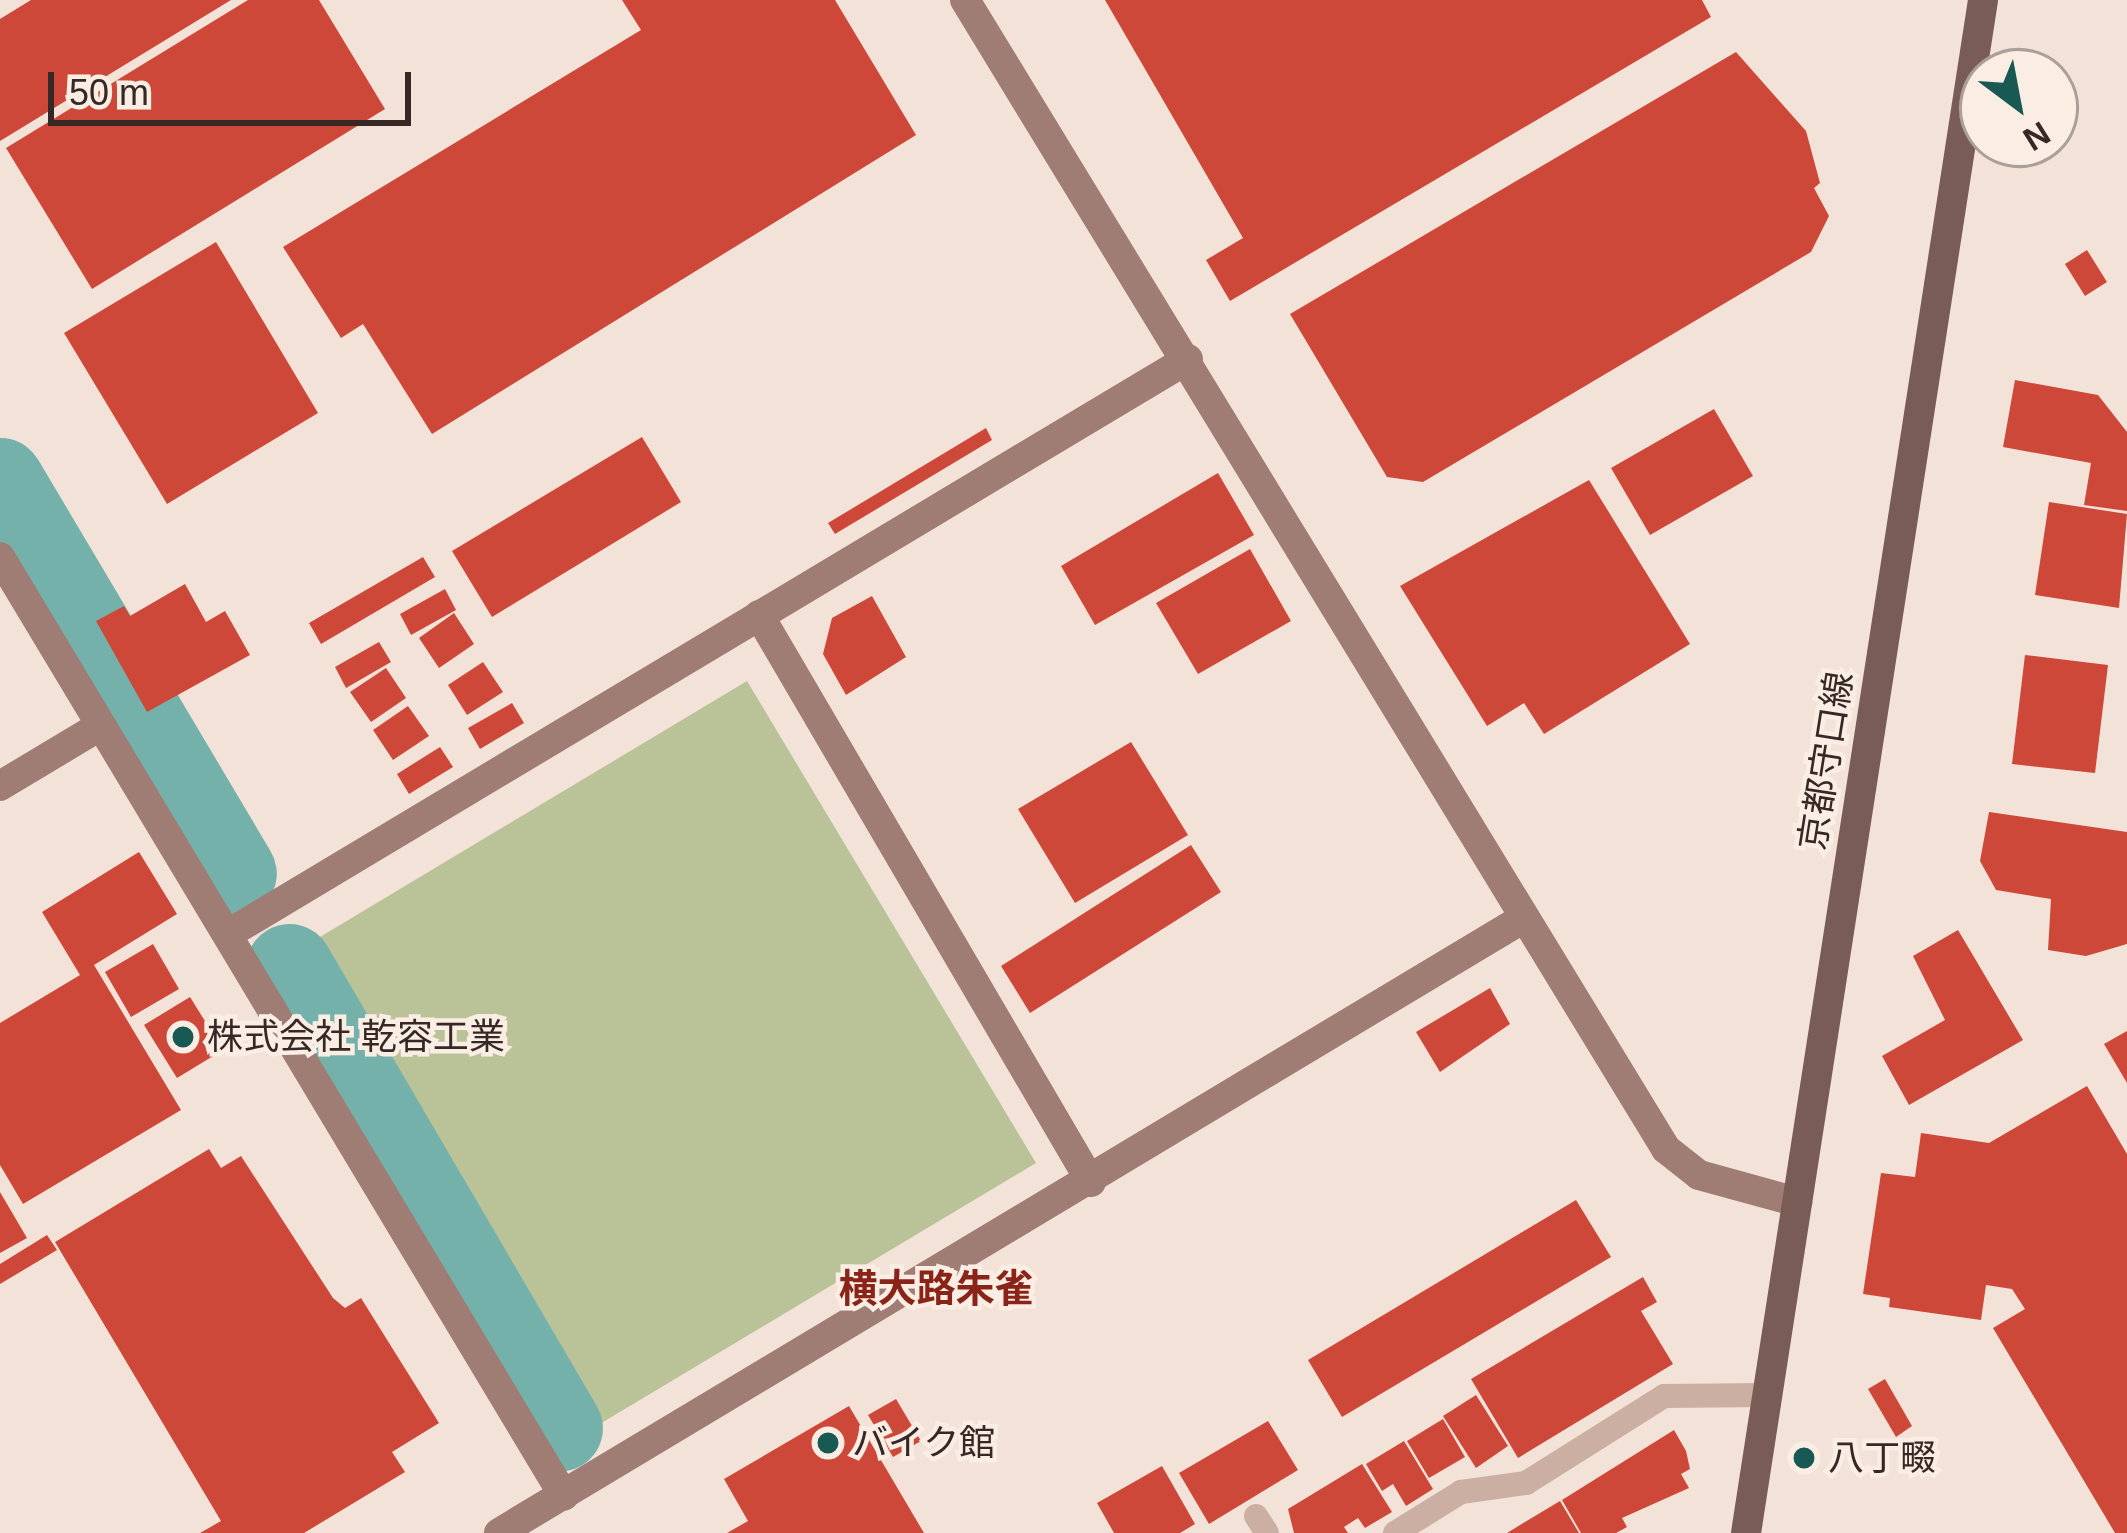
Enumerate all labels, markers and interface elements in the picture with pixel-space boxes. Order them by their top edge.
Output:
scale bar [54,48,417,122]
north arrow [1959,48,2079,168]
text: 50 m [69,72,149,113]
text: N [2017,114,2057,158]
street label: 京都守口線 [1791,669,1861,853]
place label: 株式会社 乾容工業 [207,1015,505,1059]
marker: 株式会社 乾容工業 [170,1024,196,1050]
district label: 横大路朱雀 [839,1266,1033,1312]
place label: バイク館 [852,1421,996,1465]
marker: バイク館 [815,1430,841,1456]
place label: 八丁畷 [1828,1436,1936,1480]
marker: 八丁畷 [1791,1445,1817,1471]

